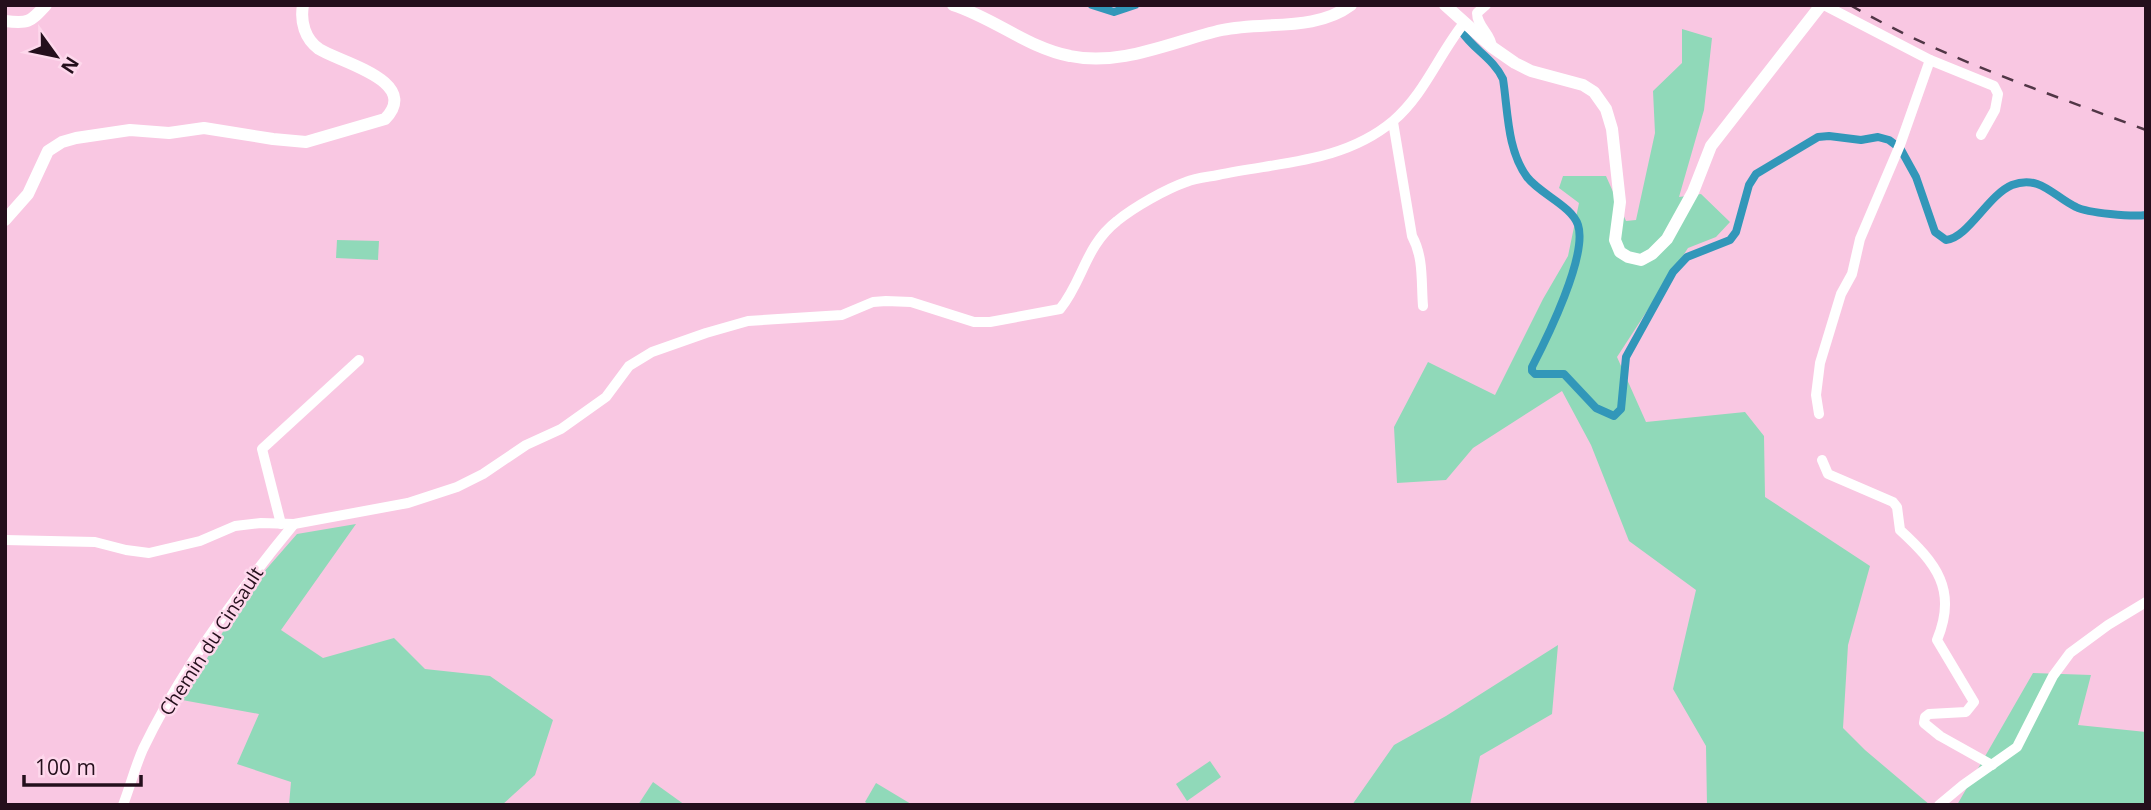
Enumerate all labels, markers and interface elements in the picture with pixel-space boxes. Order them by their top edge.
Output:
north arrow [21,21,91,91]
text: N [55,52,85,79]
street label: Chemin du Cinsault [153,561,269,721]
scale bar [24,744,142,788]
text: 100 m [35,753,96,781]

